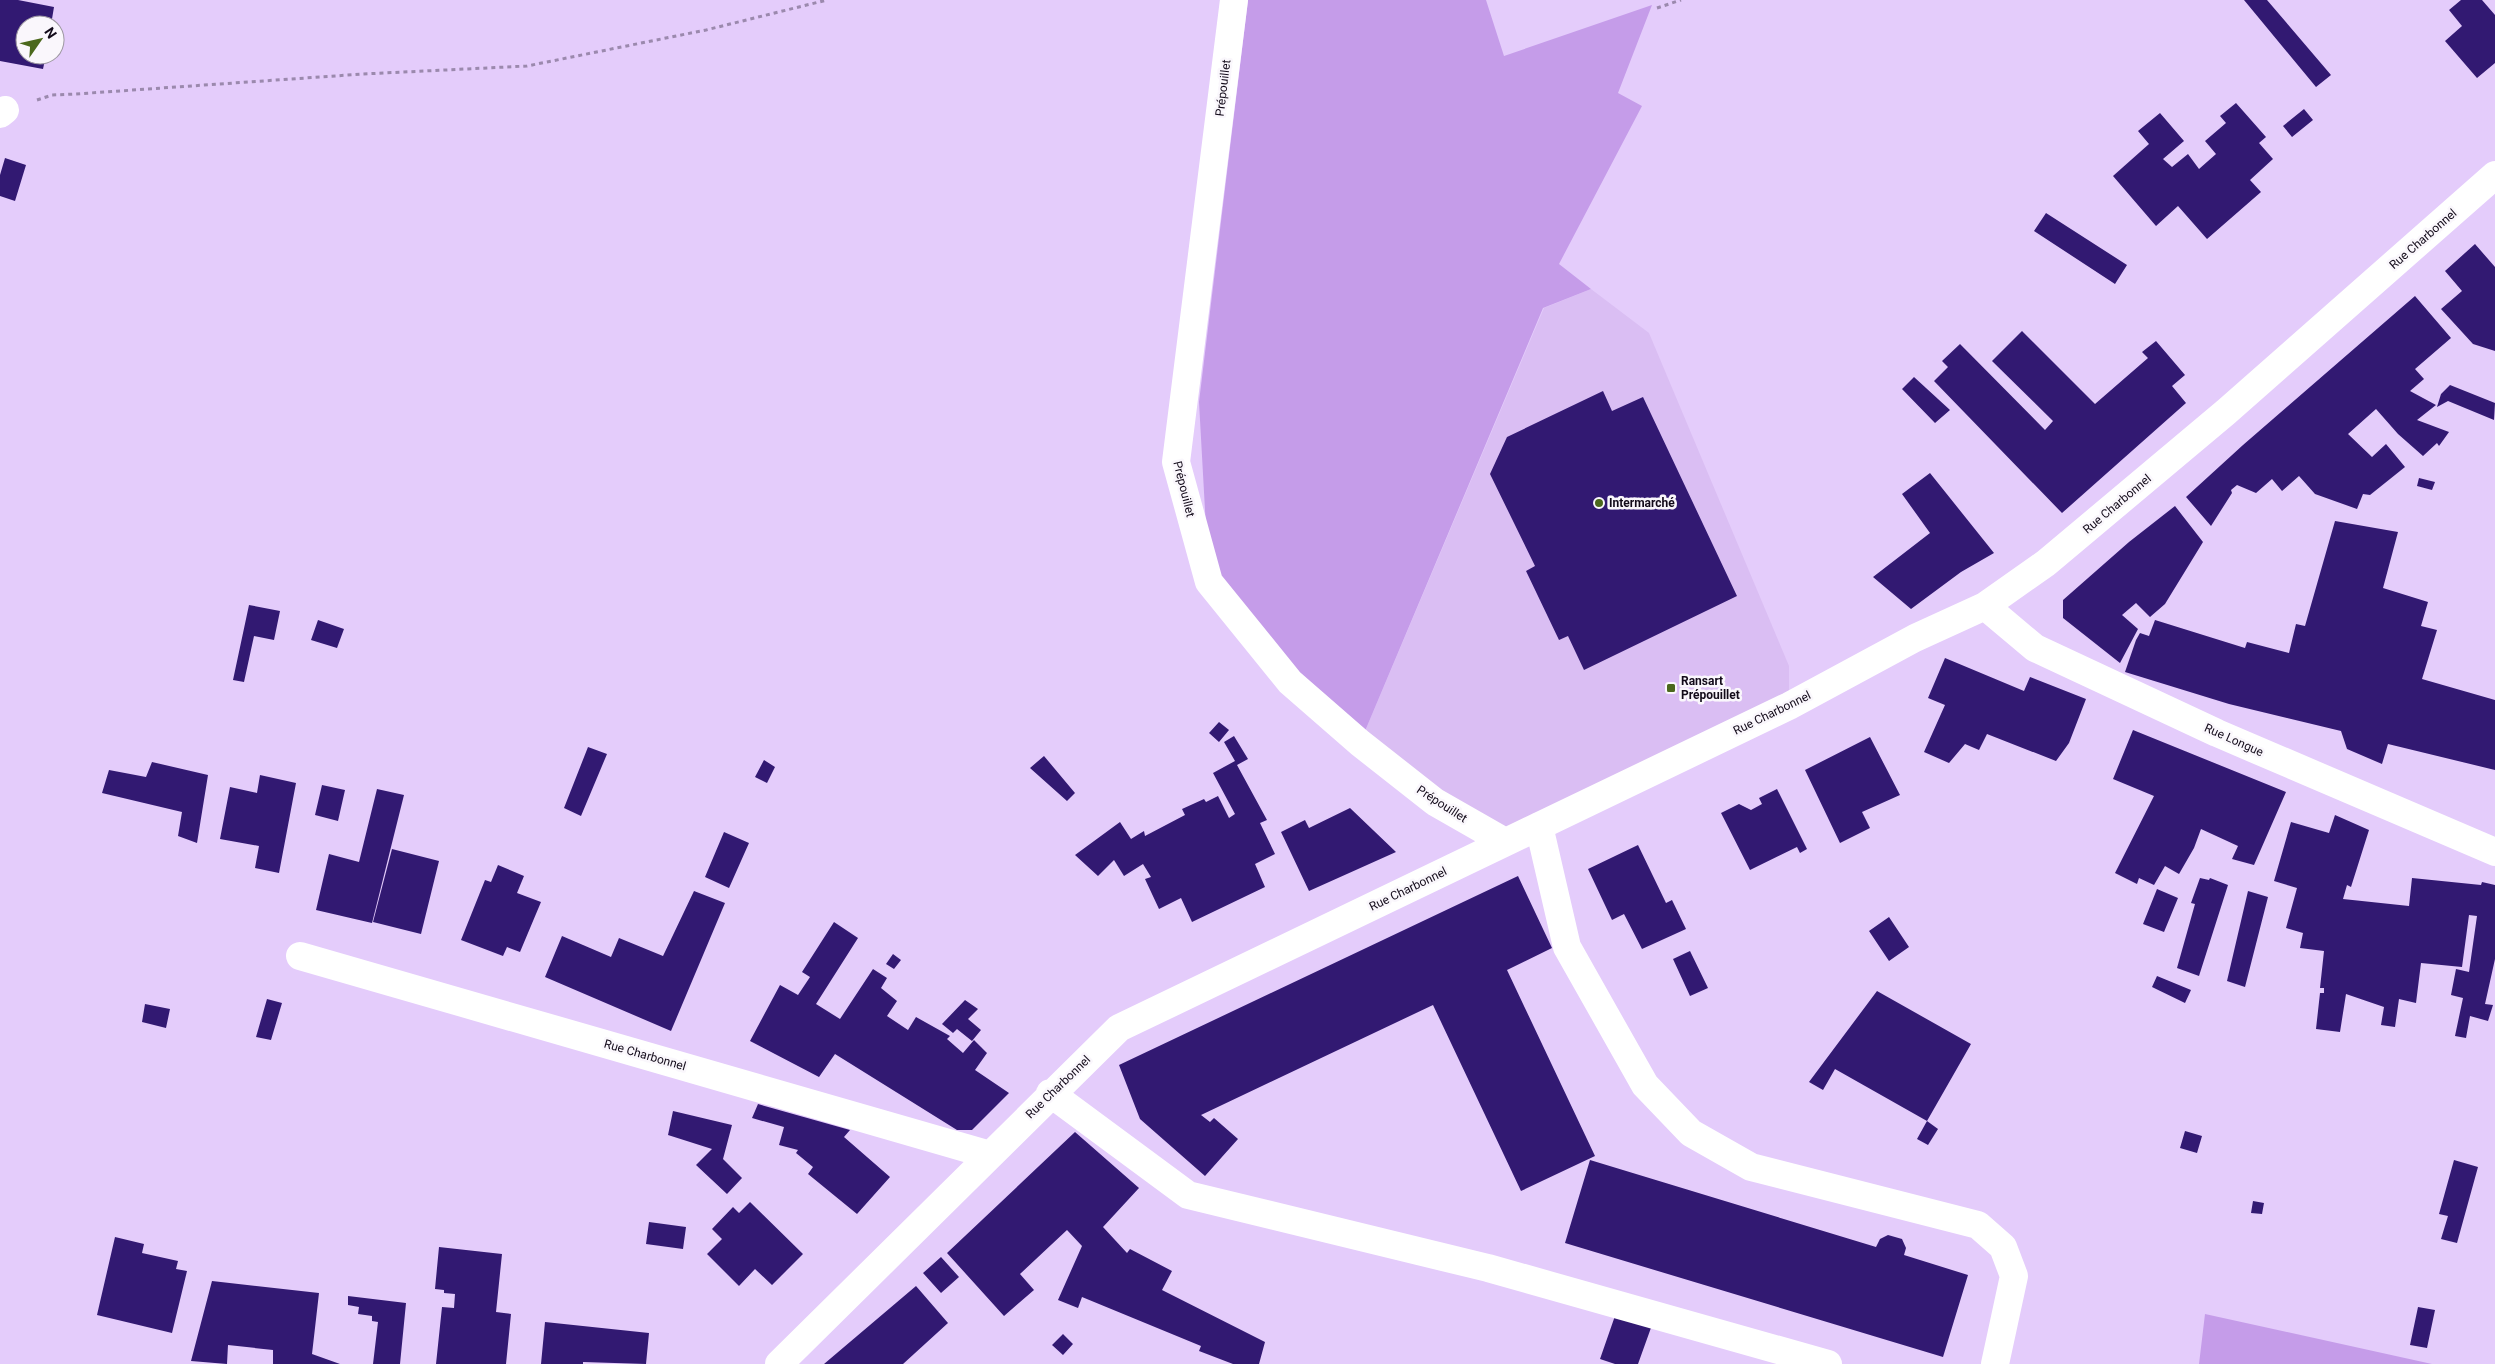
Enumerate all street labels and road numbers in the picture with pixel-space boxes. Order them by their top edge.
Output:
street label: Prépouillet [1213,59,1233,117]
street label: Rue Charbonnel [2387,206,2459,272]
street label: Prépouillet [1170,460,1198,518]
street label: Rue Charbonnel [2080,471,2154,537]
street label: Rue Charbonnel [1731,688,1813,738]
street label: Rue Longue [2202,721,2266,759]
street label: Prépouillet [1414,783,1470,825]
street label: Rue Charbonnel [1367,864,1449,914]
street label: Rue Charbonnel [602,1037,688,1073]
street label: Rue Charbonnel [1023,1053,1093,1121]

